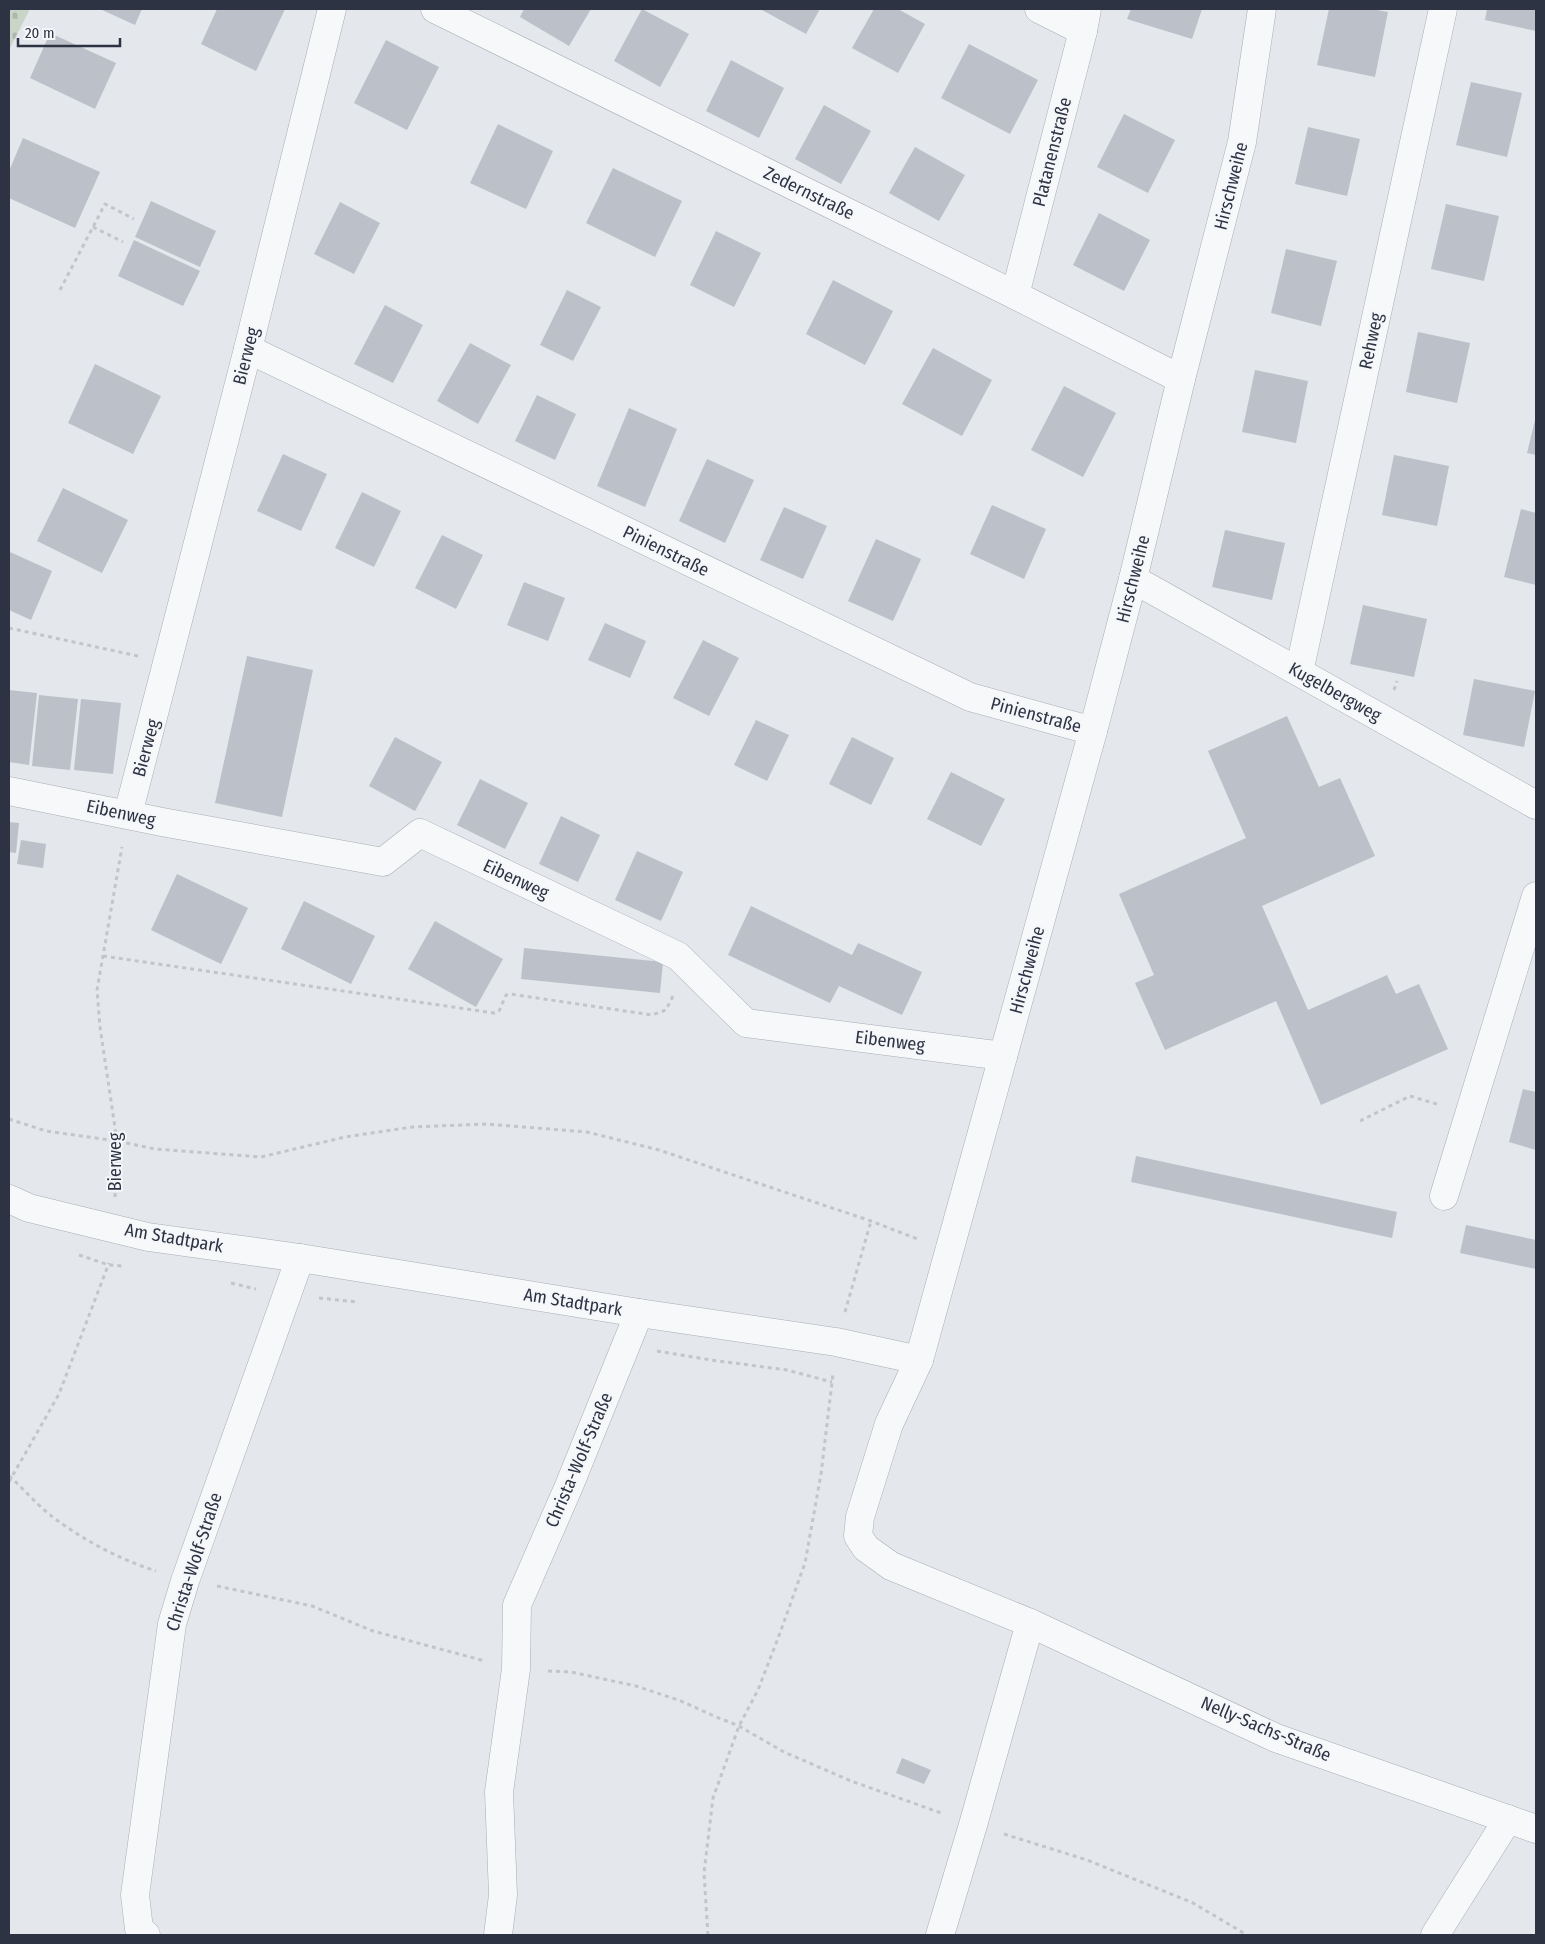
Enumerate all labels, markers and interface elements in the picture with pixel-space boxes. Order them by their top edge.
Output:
scale bar [18,15,120,47]
text: 20 m [25,24,55,42]
street label: Platanenstraße [1028,95,1076,209]
street label: Hirschweihe [1209,140,1253,232]
street label: Zedernstraße [760,162,858,224]
street label: Rehweg [1354,310,1388,371]
street label: Bierweg [228,324,264,387]
street label: Pinienstraße [619,521,713,581]
street label: Hirschweihe [1111,533,1155,625]
street label: Kugelbergweg [1285,657,1386,727]
street label: Pinienstraße [988,692,1084,738]
street label: Bierweg [128,716,164,779]
street label: Eibenweg [84,795,158,831]
street label: Eibenweg [480,854,553,904]
street label: Hirschweihe [1005,924,1049,1016]
street label: Eibenweg [854,1026,927,1056]
street label: Bierweg [104,1132,126,1191]
street label: Am Stadtpark [123,1219,225,1258]
street label: Am Stadtpark [522,1283,624,1321]
street label: Christa-Wolf-Straße [541,1389,617,1531]
street label: Christa-Wolf-Straße [161,1490,227,1634]
street label: Nelly-Sachs-Straße [1198,1692,1334,1766]

